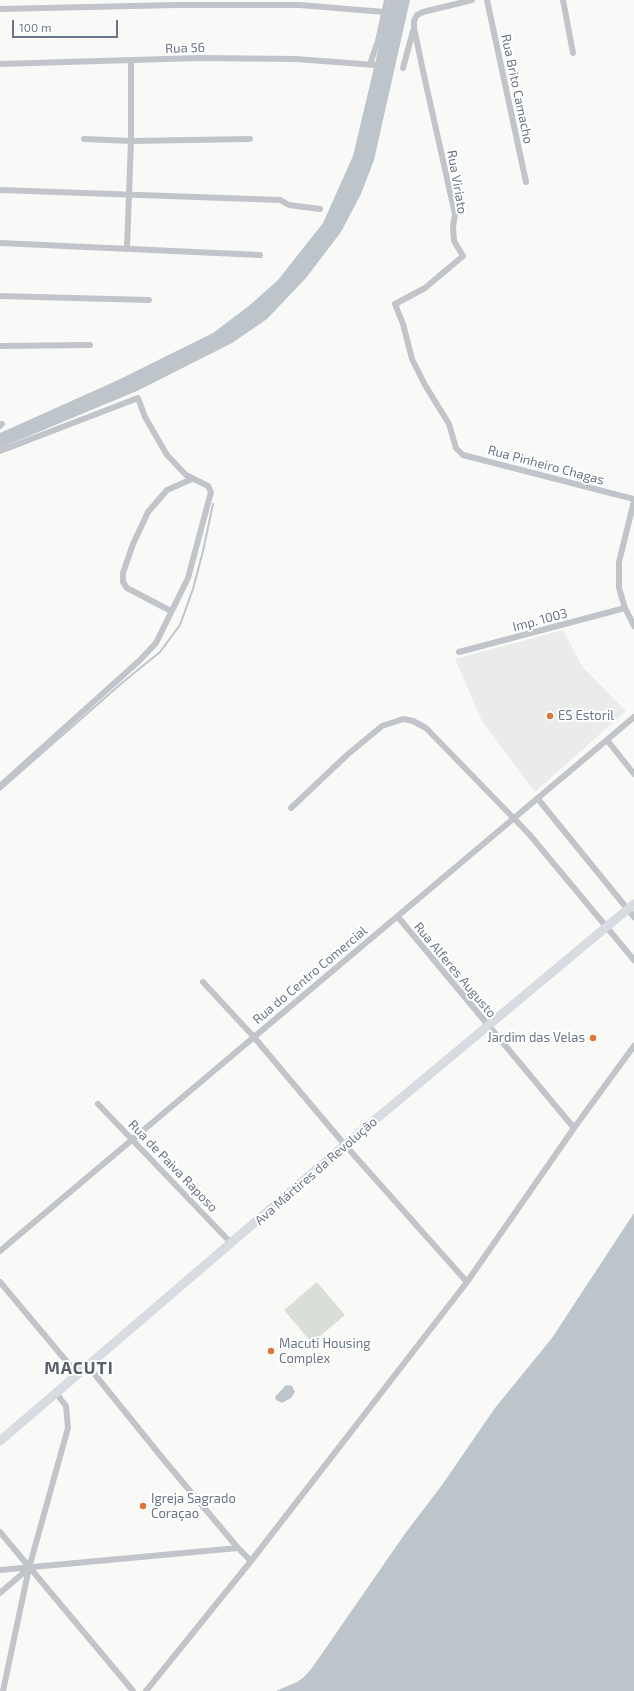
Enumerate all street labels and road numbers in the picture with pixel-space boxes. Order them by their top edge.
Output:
street label: Rua Brito Camacho [498,33,536,145]
street label: Rua 56 [165,40,205,56]
street label: Rua Viriato [444,149,470,215]
street label: Rua Pinheiro Chagas [486,442,606,488]
street label: Imp. 1003 [511,605,569,635]
street label: Rua Alferes Augusto [411,919,499,1021]
street label: Rua do Centro Comercial [250,923,370,1027]
street label: Ava Mártires da Revolução [252,1114,380,1228]
street label: Rua de Paiva Raposo [125,1117,221,1215]

